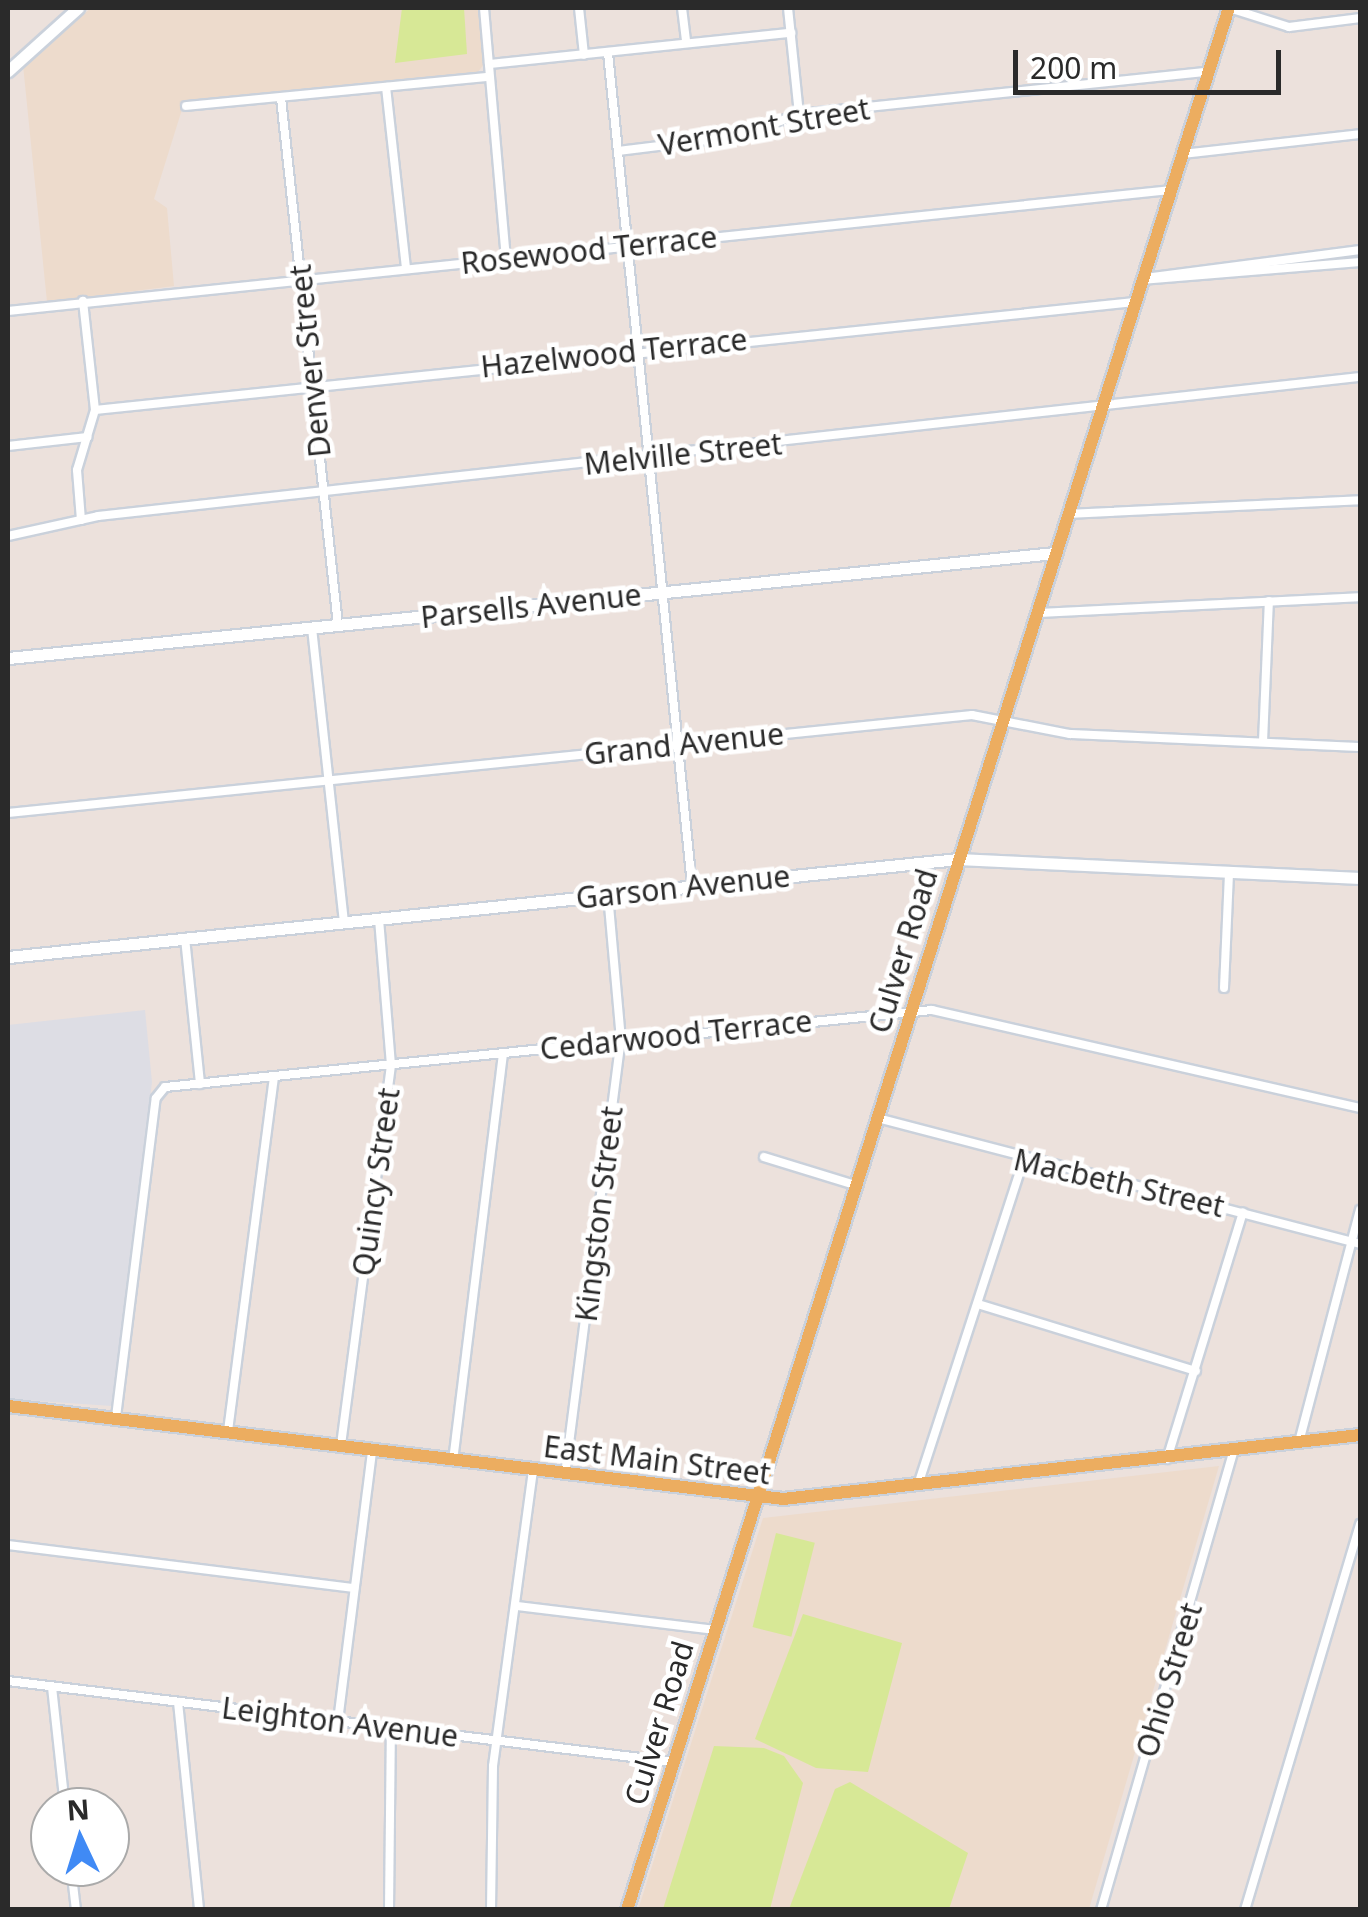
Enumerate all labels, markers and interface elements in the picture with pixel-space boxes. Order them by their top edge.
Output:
scale bar [1018,30,1286,92]
text: 200 m [1030,47,1117,88]
street label: Vermont Street [656,91,872,163]
street label: Rosewood Terrace [459,219,719,281]
street label: Denver Street [282,263,338,459]
street label: Hazelwood Terrace [479,321,749,385]
street label: Melville Street [582,426,784,482]
street label: Parsells Avenue [419,577,643,635]
street label: Grand Avenue [582,716,786,772]
street label: Garson Avenue [574,858,792,916]
street label: Culver Road [861,865,945,1037]
street label: Cedarwood Terrace [538,1003,814,1067]
street label: Quincy Street [345,1086,407,1278]
street label: Kingston Street [568,1104,630,1324]
street label: Macbeth Street [1010,1141,1228,1225]
street label: East Main Street [541,1428,773,1492]
street label: Ohio Street [1128,1599,1210,1761]
street label: Culver Road [617,1637,701,1809]
street label: Leighton Avenue [220,1690,460,1754]
north arrow [30,1787,130,1887]
text: N [65,1789,91,1829]

